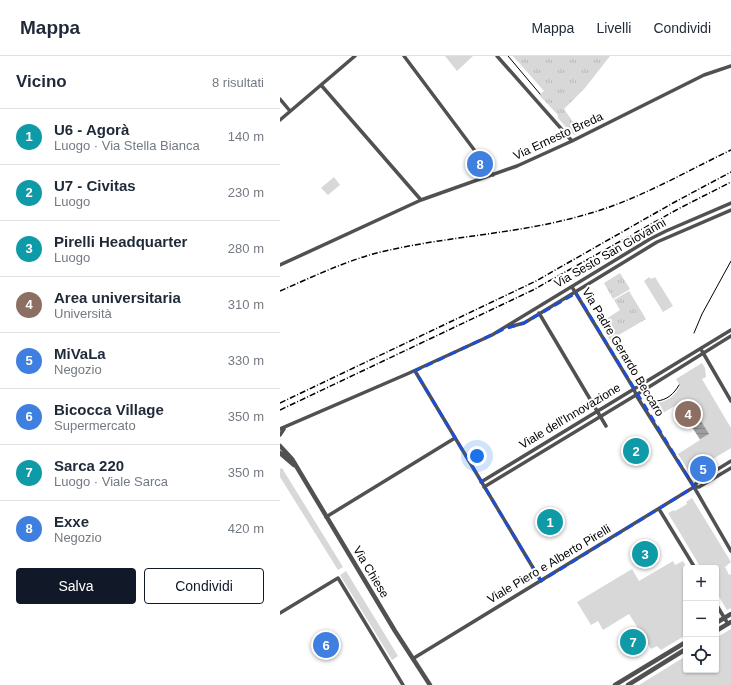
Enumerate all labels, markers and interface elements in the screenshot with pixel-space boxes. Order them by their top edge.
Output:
text: Mappa [20,17,80,38]
text: Mappa [532,20,574,36]
text: Livelli [596,20,631,36]
text: Condividi [653,20,711,36]
text: Vicino [16,72,67,91]
text: 8 risultati [212,75,264,90]
street label: Via Ernesto Breda [511,109,605,163]
text: U6 - Agorà [54,121,129,138]
text: 1 [25,129,33,144]
text: 140 m [228,129,264,144]
text: Luogo · Via Stella Bianca [54,138,200,153]
pin: 8 [467,149,493,179]
text: U7 - Civitas [54,177,136,194]
text: 2 [25,185,33,200]
text: 230 m [228,185,264,200]
text: Luogo [54,194,90,209]
street label: Via Sesto San Giovanni [552,215,668,291]
text: Pirelli Headquarter [54,233,187,250]
text: 3 [25,241,33,256]
text: 280 m [228,241,264,256]
text: Luogo [54,250,90,265]
street label: Via Padre Gerardo Beccaro [579,285,667,419]
text: Area universitaria [54,289,181,306]
text: 4 [25,297,33,312]
text: 310 m [228,297,264,312]
text: Università [54,306,112,321]
text: MiVaLa [54,345,106,362]
text: 5 [25,353,33,368]
text: 330 m [228,353,264,368]
text: Negozio [54,362,102,377]
street label: Viale dell'Innovazione [517,380,623,452]
pin: 4 [675,399,701,429]
text: Bicocca Village [54,401,164,418]
text: 6 [25,409,33,424]
text: 350 m [228,409,264,424]
text: Supermercato [54,418,136,433]
pin: 2 [623,436,649,466]
your location [467,446,487,466]
pin: 5 [690,454,716,484]
text: Sarca 220 [54,457,124,474]
text: 7 [25,465,33,480]
text: 350 m [228,465,264,480]
text: Luogo · Viale Sarca [54,474,168,489]
pin: 1 [537,507,563,537]
text: Exxe [54,513,89,530]
text: 8 [25,521,33,536]
text: 420 m [228,521,264,536]
street label: Viale Piero e Alberto Pirelli [485,522,613,606]
text: Negozio [54,530,102,545]
pin: 3 [632,539,658,569]
street label: Via Chiese [350,544,392,601]
map controls [683,565,719,673]
button: + [683,565,719,601]
button: Salva [16,568,136,604]
button: Condividi [144,568,264,604]
button: − [683,601,719,637]
pin: 7 [620,627,646,657]
pin: 6 [313,630,339,660]
button: locate [683,637,719,673]

